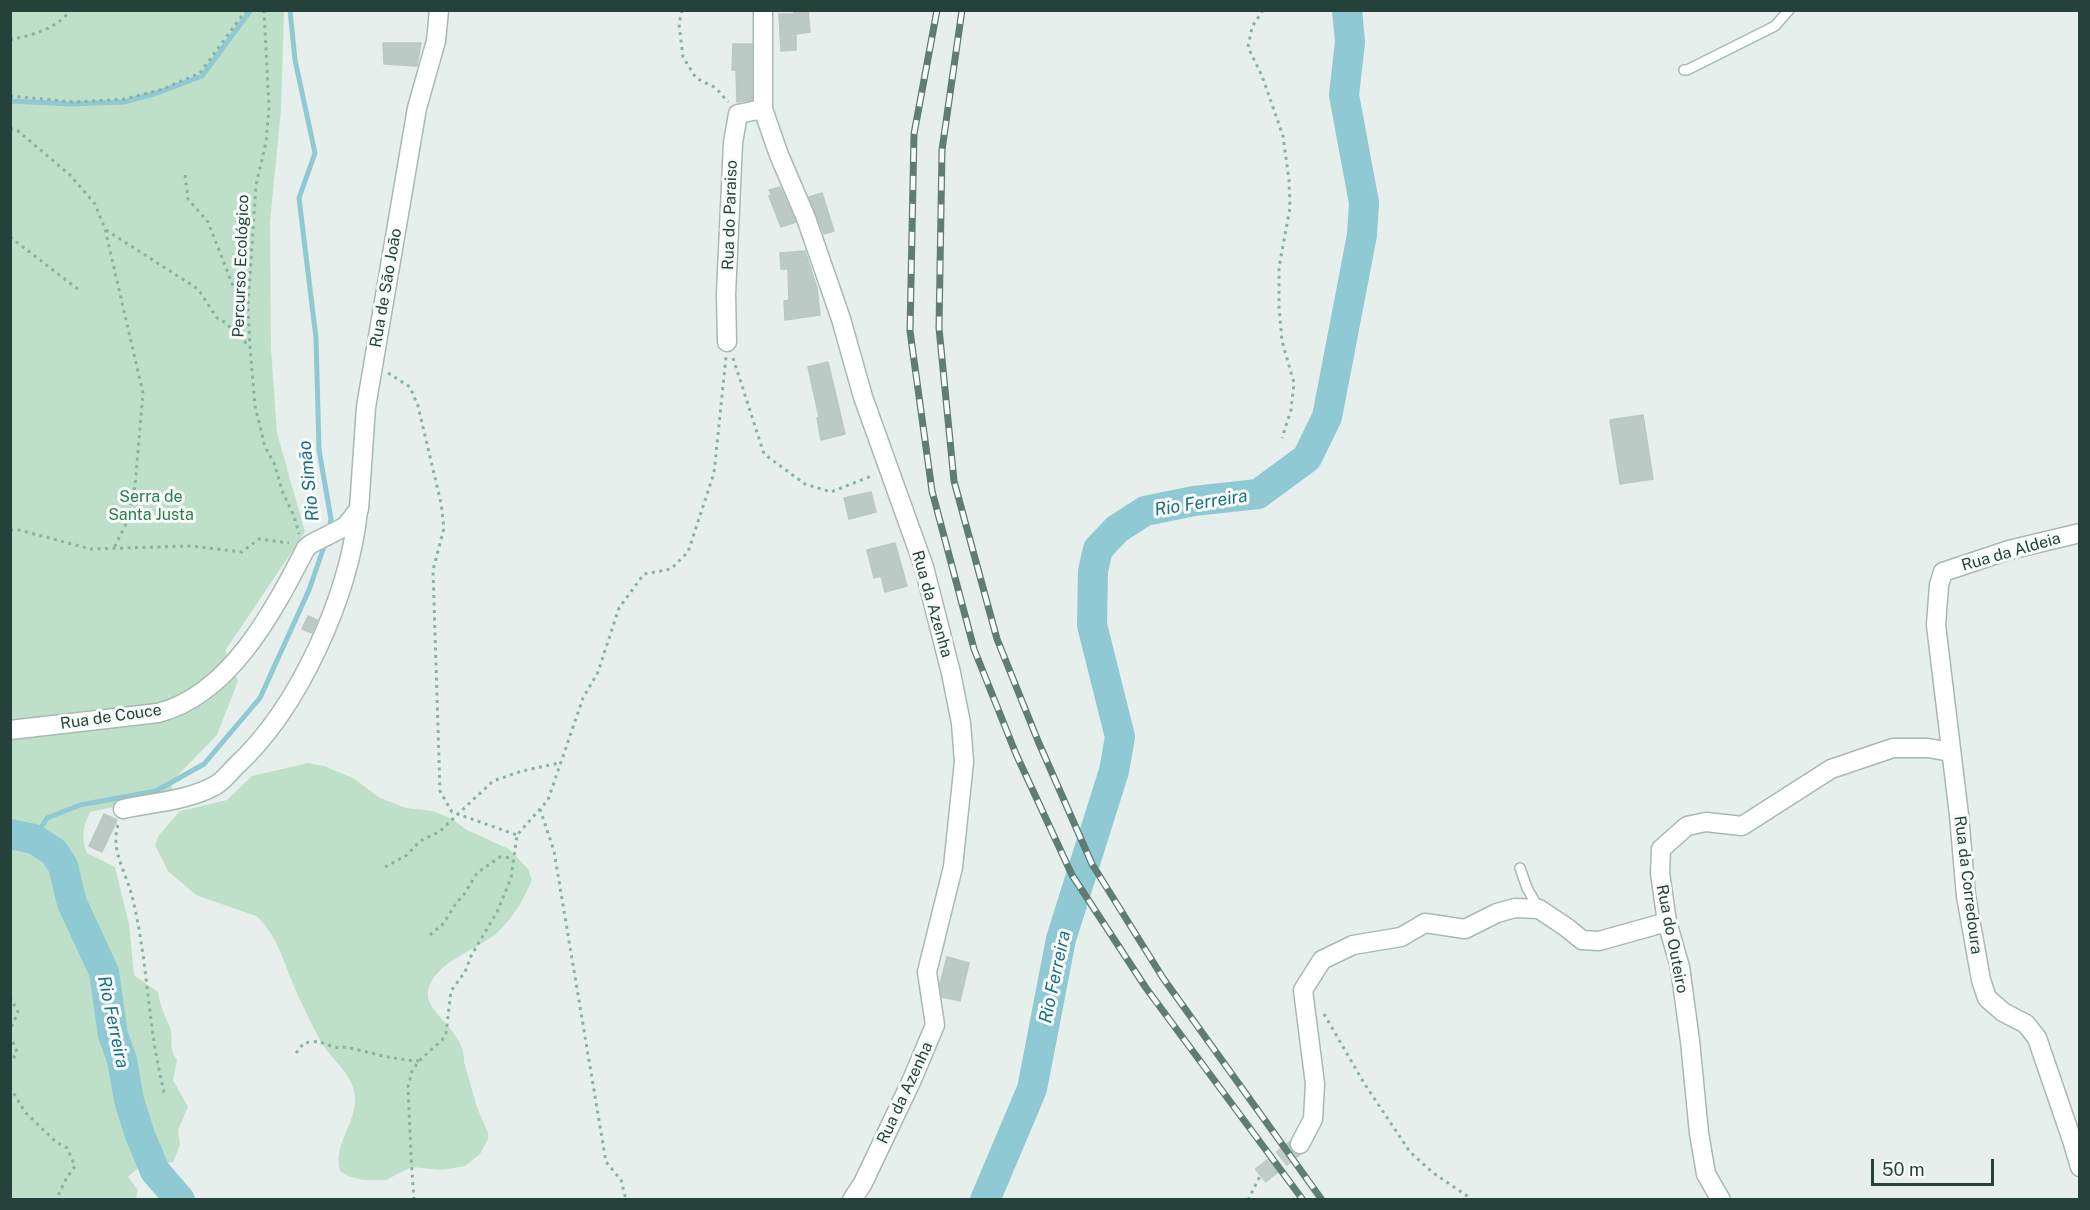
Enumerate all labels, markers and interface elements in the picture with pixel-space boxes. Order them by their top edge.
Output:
street label: Rua do Paraiso [718,160,742,270]
street label: Percurso Ecológico [229,194,253,338]
street label: Rua de São João [366,227,406,349]
water label: Rio Simão [294,440,324,522]
water label: Rio Ferreira [1153,485,1249,521]
park label: Serra de Santa Justa [108,487,194,525]
street label: Rua da Aldeia [1959,529,2063,575]
street label: Rua da Azenha [908,548,956,660]
street label: Rua de Couce [59,700,163,734]
street label: Rua da Corredoura [1950,815,1986,955]
street label: Rua do Outeiro [1652,883,1692,995]
water label: Rio Ferreira [1035,929,1075,1025]
water label: Rio Ferreira [93,974,133,1070]
street label: Rua da Azenha [873,1039,937,1147]
scale bar [1874,1147,1997,1185]
text: 50 m [1882,1159,1925,1180]

